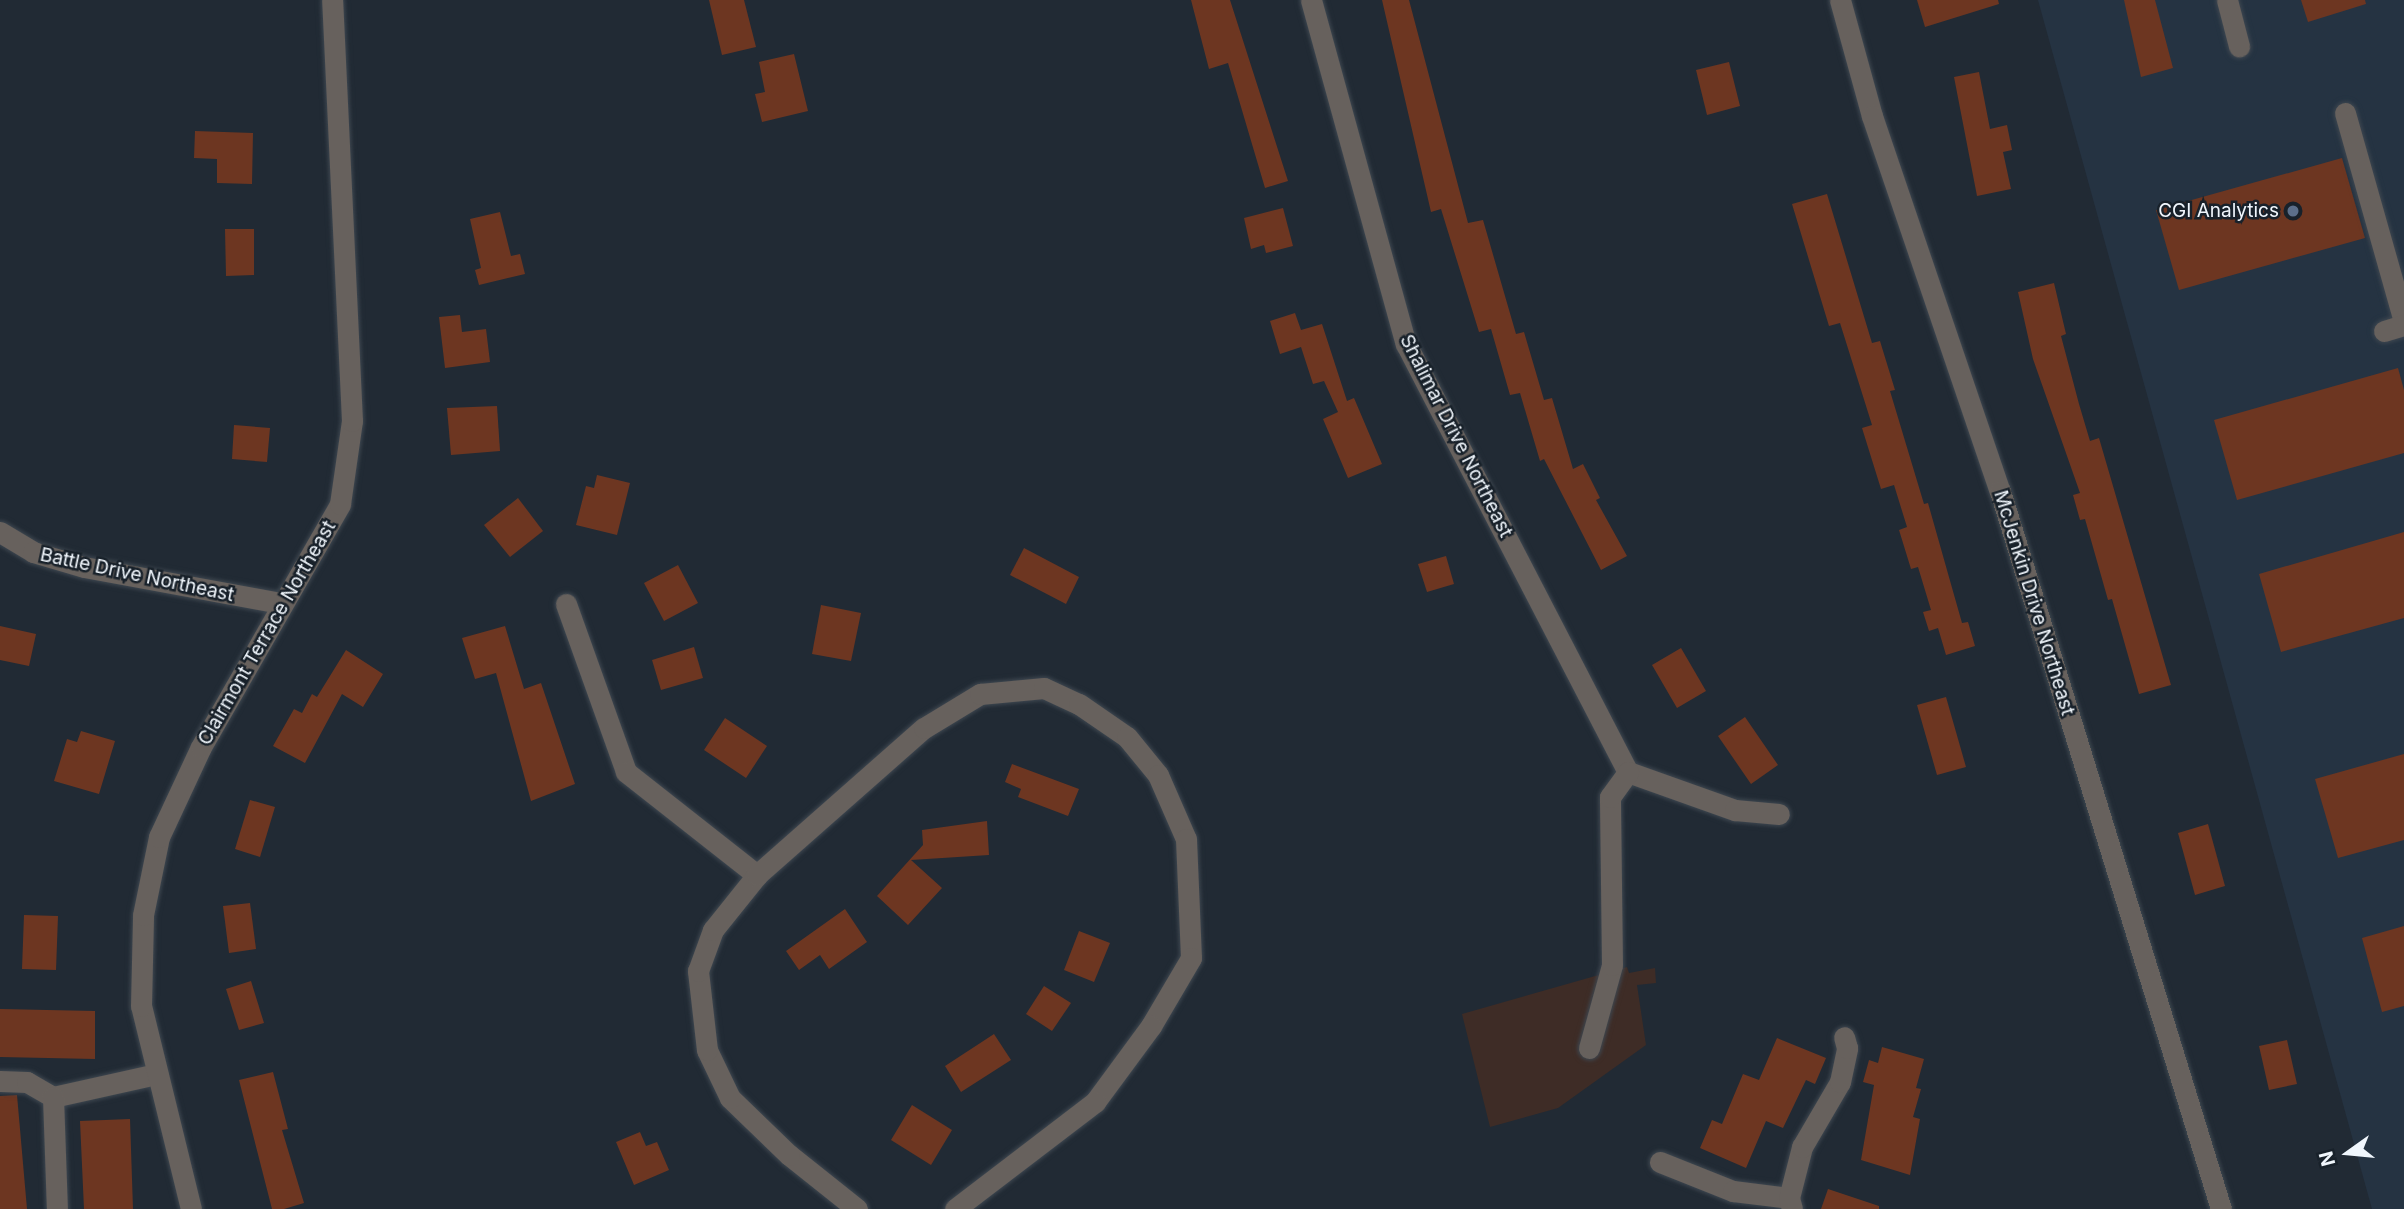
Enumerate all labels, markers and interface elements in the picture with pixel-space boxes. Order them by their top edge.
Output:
place label: CGI Analytics [2158,200,2279,222]
marker: CGI Analytics [2285,203,2301,219]
street label: Shalimar Drive Northeast [1395,331,1517,541]
street label: McJenkin Drive Northeast [1989,488,2079,718]
street label: Clairmont Terrace Northeast [193,517,341,749]
street label: Battle Drive Northeast [38,543,236,607]
north arrow [2313,1118,2383,1188]
text: N [2314,1149,2340,1169]

